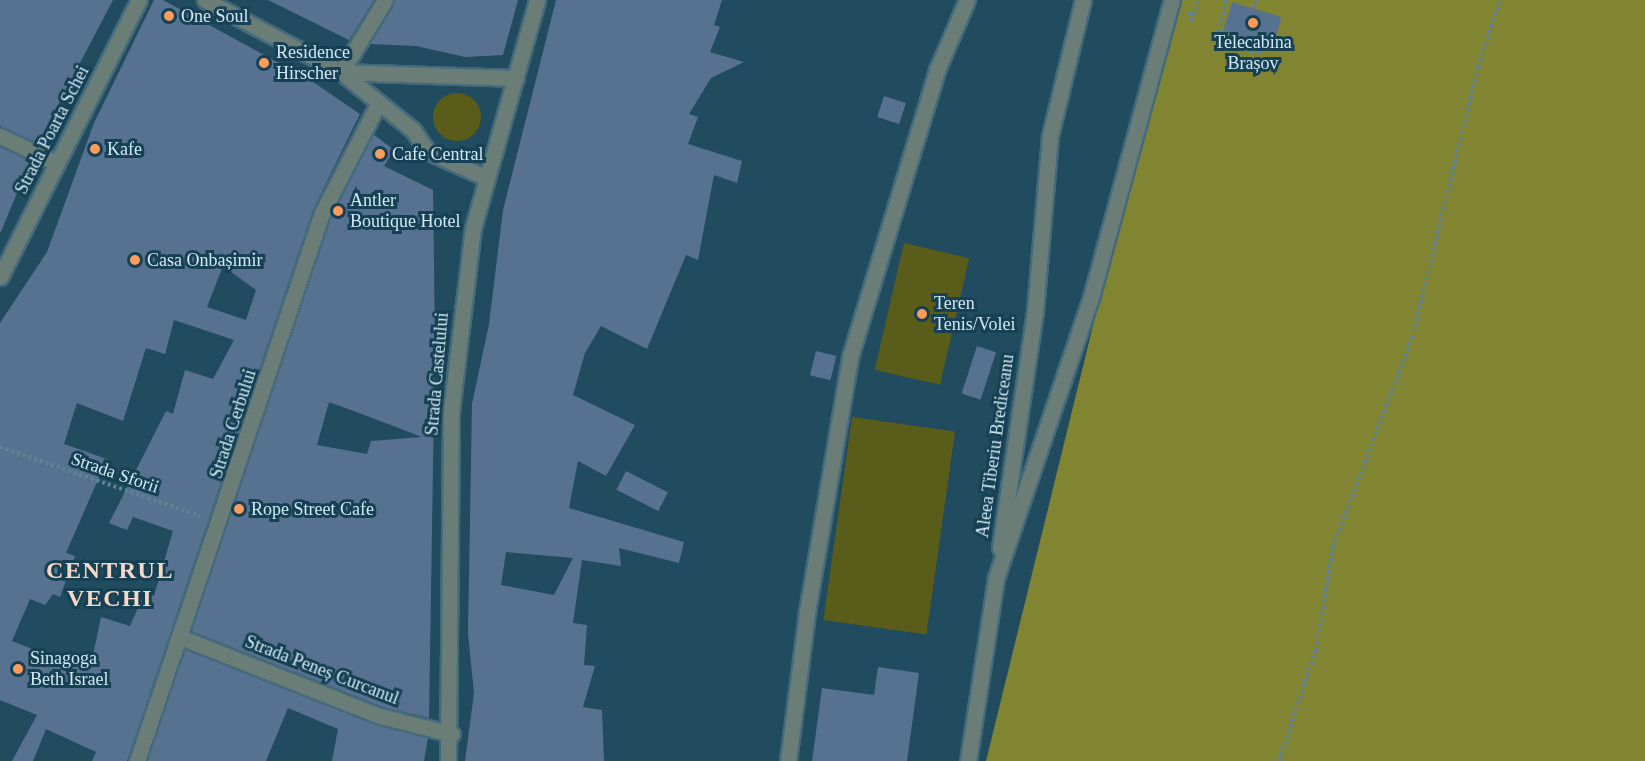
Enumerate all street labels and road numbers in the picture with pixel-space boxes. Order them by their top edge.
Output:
street label: Strada Poarta Schei [10,62,94,198]
street label: Strada Castelului [421,312,453,436]
street label: Aleea Tiberiu Brediceanu [971,353,1019,539]
street label: Strada Cerbului [205,367,261,481]
street label: Strada Sforii [68,448,162,498]
street label: Strada Peneș Curcanul [242,631,402,709]

